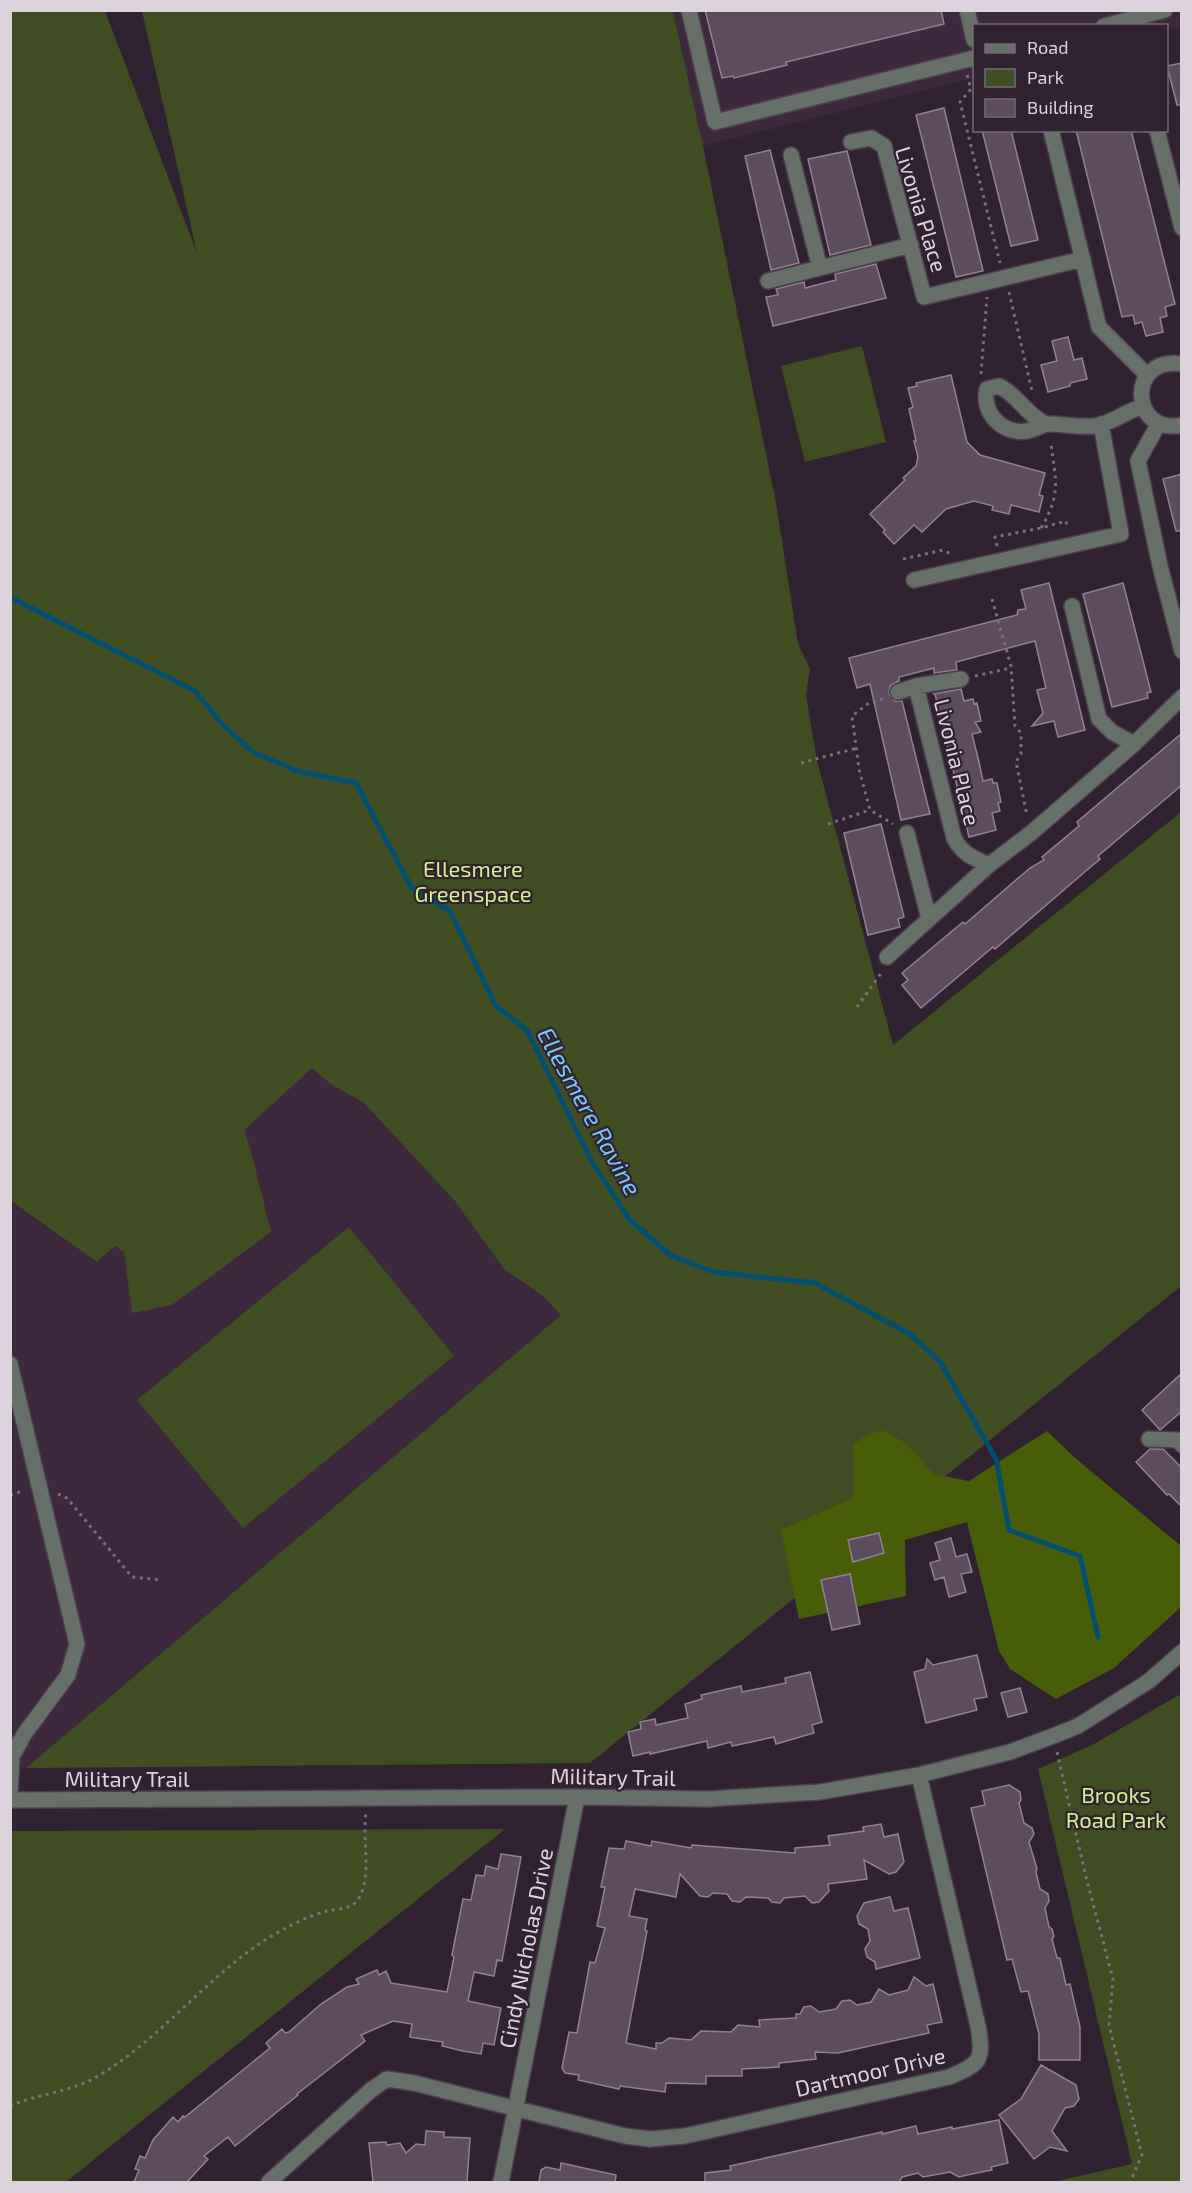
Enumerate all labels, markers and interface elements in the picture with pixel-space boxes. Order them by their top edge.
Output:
legend [973,24,1168,132]
text: Road [1027,36,1068,58]
text: Park [1027,66,1064,88]
text: Building [1027,96,1094,118]
street label: Livonia Place [891,143,953,275]
street label: Livonia Place [930,696,986,828]
park label: Ellesmere Greenspace [414,855,532,906]
water label: Ellesmere Ravine [532,1022,648,1200]
street label: Military Trail [550,1762,676,1790]
street label: Military Trail [64,1765,190,1791]
park label: Brooks Road Park [1066,1781,1166,1832]
street label: Cindy Nicholas Drive [493,1846,557,2050]
street label: Dartmoor Drive [792,2041,948,2101]

